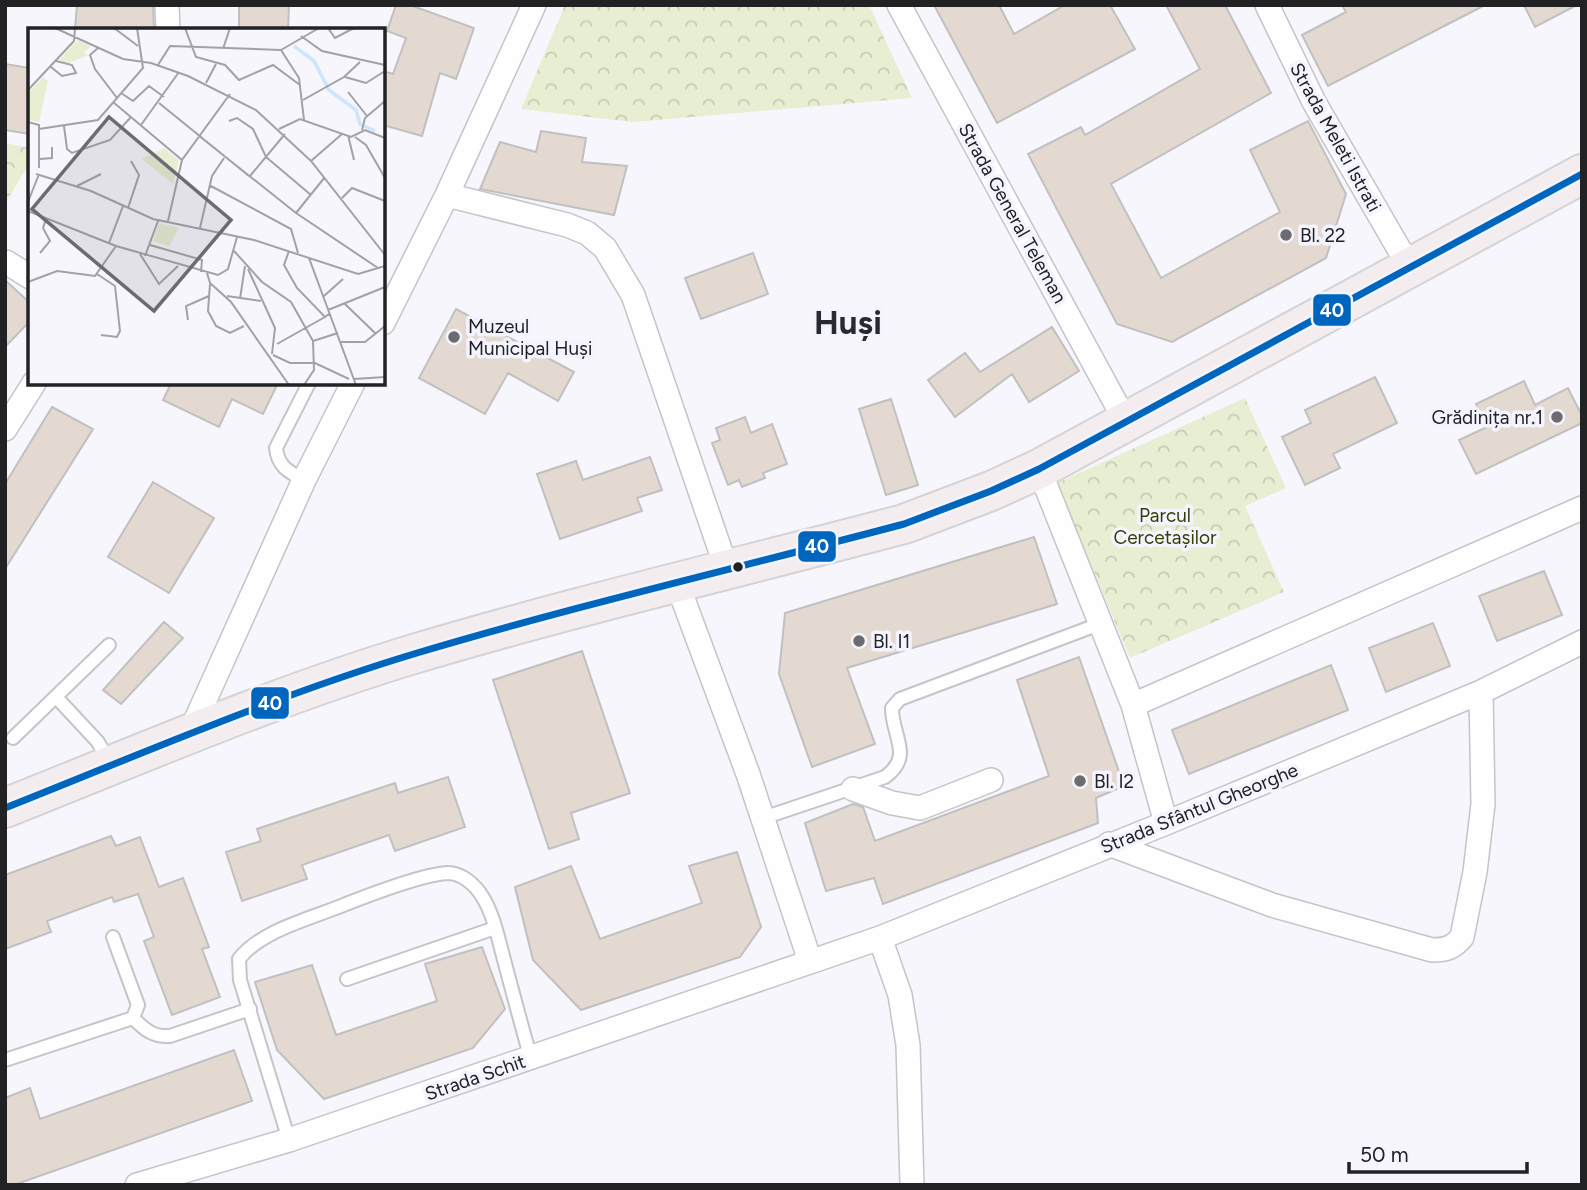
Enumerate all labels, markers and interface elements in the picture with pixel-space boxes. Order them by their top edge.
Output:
inset map [28,28,385,385]
street label: Strada Meleti Istrati [1285,59,1386,216]
street label: Strada General Teleman [954,119,1072,307]
place label: Bl. 22 [1300,224,1346,247]
marker: Bl. 22 [1278,227,1294,243]
line badge: 40 [1312,293,1352,327]
text: 40 [1320,299,1344,322]
district label: Huși [814,303,882,342]
place label: Muzeul Municipal Huși [468,315,592,360]
marker: Muzeul Municipal Huși [446,329,462,345]
place label: Grădinița nr.1 [1432,406,1543,429]
marker: Grădinița nr.1 [1549,409,1565,425]
park label: Parcul Cercetașilor [1114,504,1217,549]
line badge: 40 [797,530,837,563]
text: 40 [805,535,829,558]
unlabelled marker [731,560,745,574]
place label: Bl. I1 [873,630,910,653]
marker: Bl. I1 [851,633,867,649]
line badge: 40 [250,686,290,720]
text: 40 [258,692,282,715]
street label: Strada Sfântul Gheorghe [1097,758,1301,859]
place label: Bl. I2 [1094,770,1134,793]
marker: Bl. I2 [1072,773,1088,789]
street label: Strada Schit [422,1050,528,1105]
scale bar [1349,1130,1528,1174]
text: 50 m [1360,1142,1409,1167]

